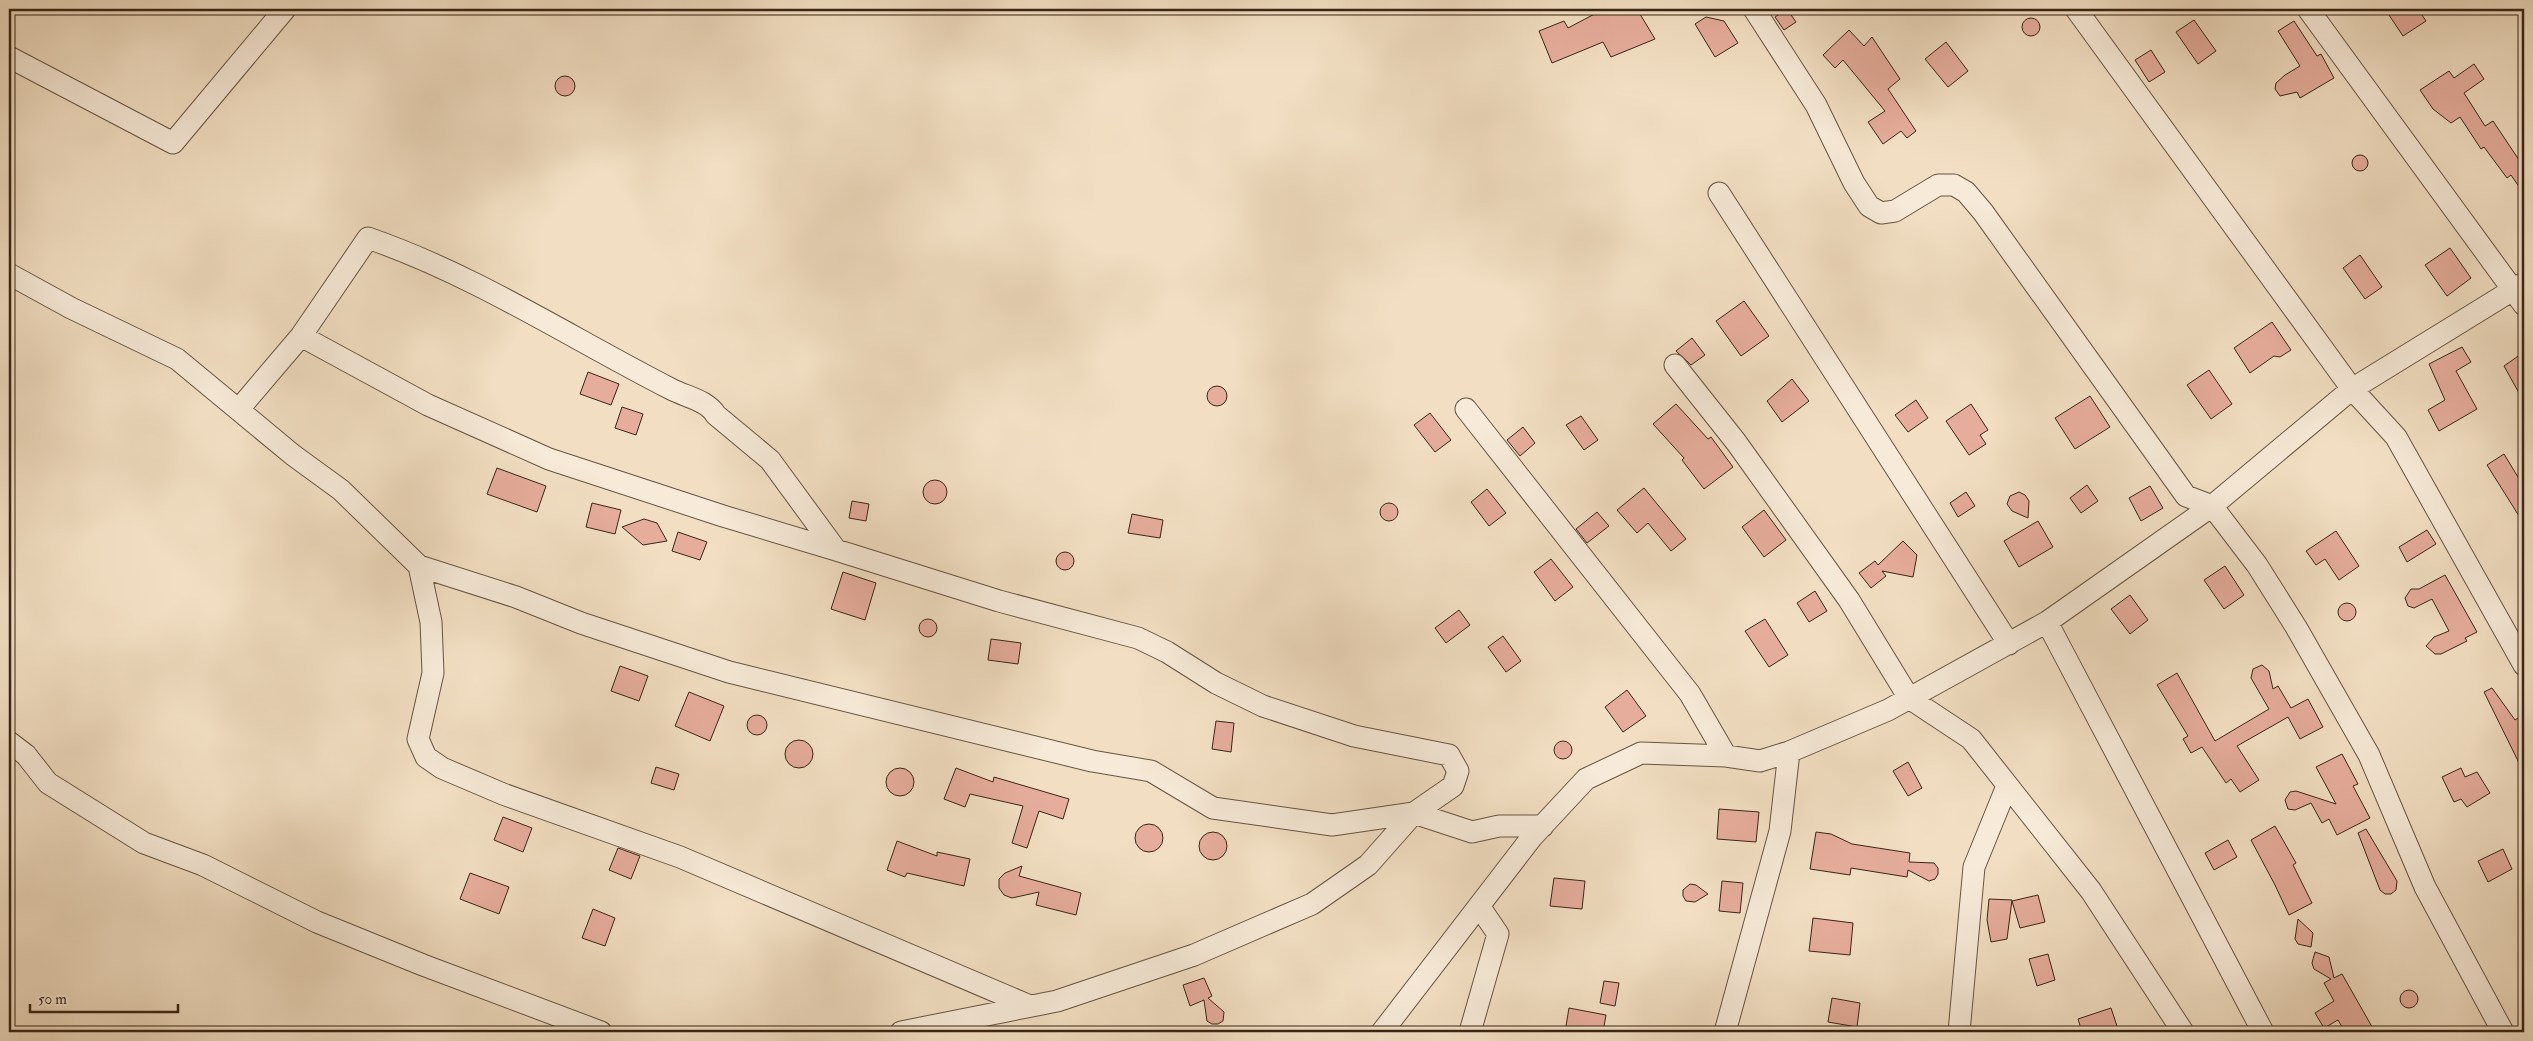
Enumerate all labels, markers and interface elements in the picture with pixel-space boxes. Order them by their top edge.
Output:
scale bar [30,981,178,1013]
text: 50 m [38,990,67,1009]

